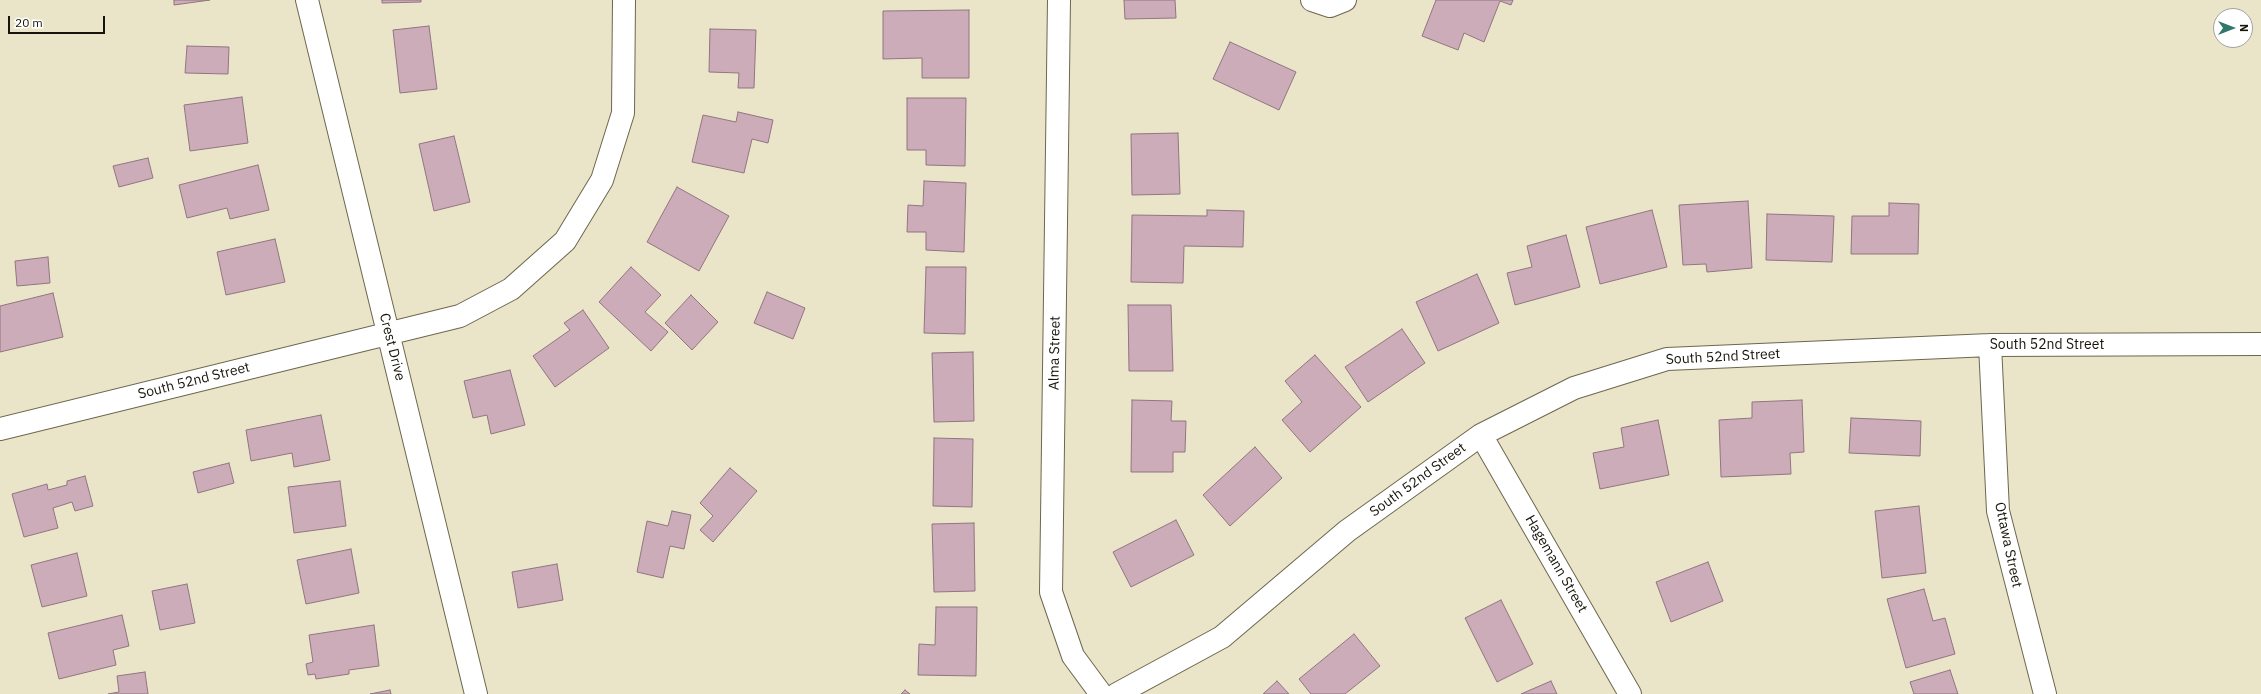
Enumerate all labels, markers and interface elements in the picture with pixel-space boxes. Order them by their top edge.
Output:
scale bar [10,8,107,34]
north arrow [2213,8,2253,48]
text: 20 m [15,15,43,30]
text: N [2237,24,2251,32]
street label: Crest Drive [376,312,408,382]
street label: Alma Street [1046,316,1064,390]
street label: South 52nd Street [1990,337,2104,353]
street label: South 52nd Street [1665,346,1781,368]
street label: South 52nd Street [136,359,252,403]
street label: South 52nd Street [1367,440,1469,520]
street label: Ottawa Street [1991,501,2025,589]
street label: Hagemann Street [1521,512,1591,616]

